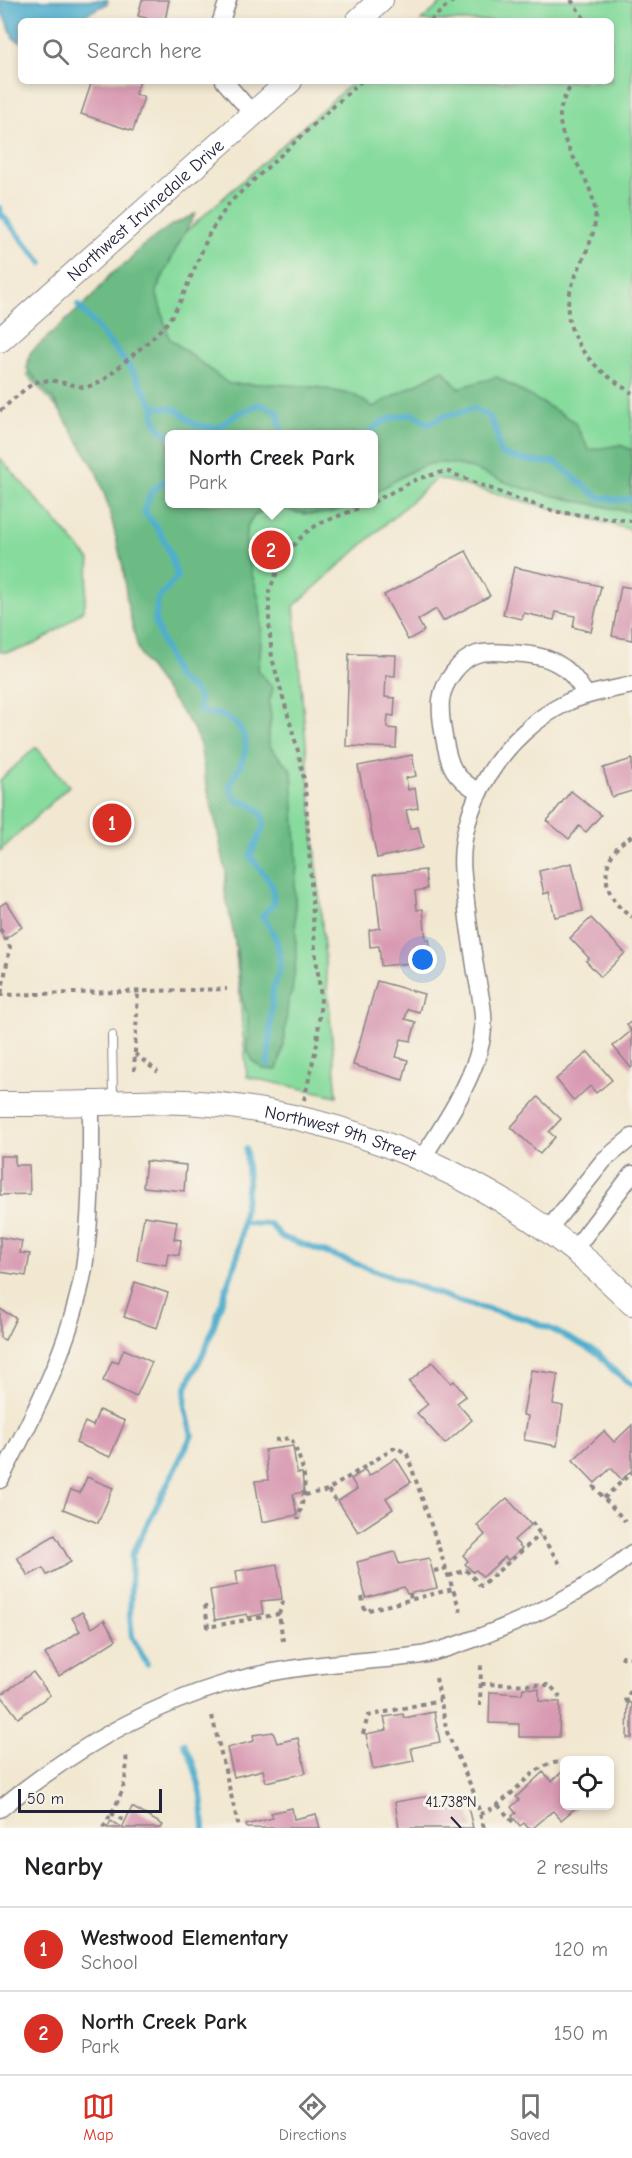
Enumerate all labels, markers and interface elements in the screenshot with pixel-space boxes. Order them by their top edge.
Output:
search box [18,18,614,84]
icon: search [39,35,72,68]
text: Search here [87,38,202,64]
street label: Northwest Irvinedale Drive [63,135,228,286]
popup [165,430,378,508]
text: North Creek Park [189,445,354,471]
text: Park [189,471,227,494]
pin: 2 [252,528,290,572]
pin: 1 [92,800,132,846]
your location [408,945,437,974]
street label: Northwest 9th Street [263,1101,420,1166]
map controls [560,1756,614,1810]
button: locate [560,1756,614,1810]
scale bar [18,1786,162,1814]
text: 50 m [27,1790,64,1808]
text: 41.738°N [425,1793,477,1811]
text: Nearby [24,1852,103,1882]
text: 2 results [536,1856,608,1879]
text: Westwood Elementary [81,1925,288,1951]
text: 1 [40,1938,47,1961]
text: 120 m [554,1938,608,1961]
text: School [81,1951,138,1974]
text: North Creek Park [81,2009,247,2035]
text: 2 [39,2022,48,2045]
text: 150 m [554,2022,608,2045]
text: Park [81,2035,119,2058]
tab: Map [82,2090,115,2144]
tab: Directions [279,2090,346,2144]
tab: Saved [510,2090,550,2144]

